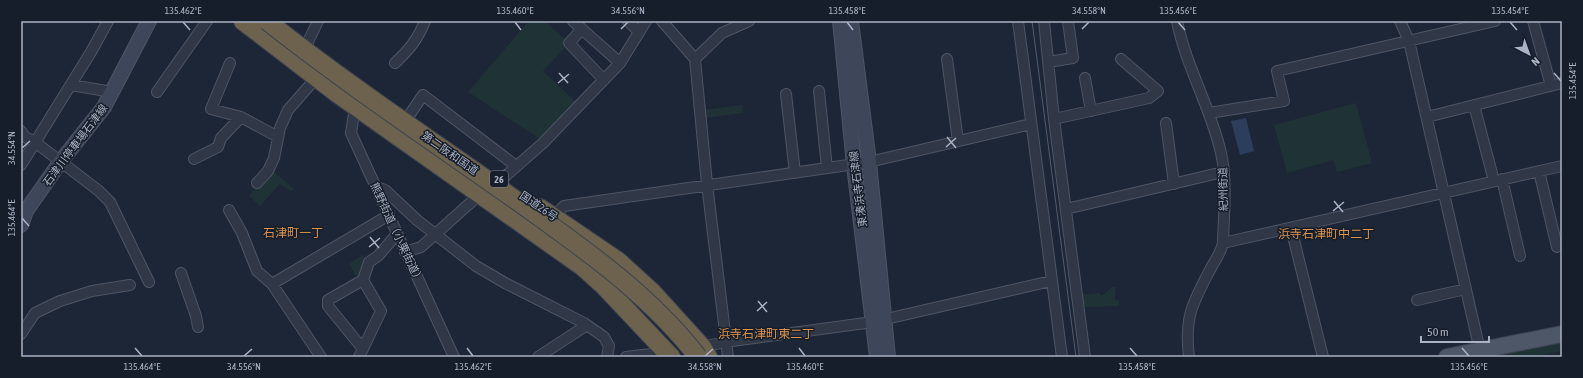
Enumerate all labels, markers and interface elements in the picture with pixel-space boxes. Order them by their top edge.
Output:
text: 135.462°E [165,5,202,16]
text: 135.460°E [497,5,534,16]
text: 34.556°N [611,5,645,16]
text: 135.458°E [829,5,866,16]
text: 34.558°N [1072,5,1106,16]
text: 135.456°E [1160,5,1197,16]
text: 135.454°E [1492,5,1529,16]
north arrow [1509,34,1549,74]
text: N [1529,55,1542,68]
text: 135.454°E [1567,62,1578,100]
street label: 石津川停車場石津線 [40,102,110,188]
street label: 第二阪和国道 [420,129,480,177]
text: 34.554°N [6,131,17,165]
street label: 東湊浜寺石津線 [847,150,869,228]
street label: 紀州街道 [1217,167,1229,211]
road number: 26 [490,171,508,187]
street label: 熊野街道（小栗街道） [368,181,426,285]
street label: 国道26号 [518,189,560,223]
text: 135.464°E [6,199,17,237]
district label: 石津町一丁 [263,226,323,240]
district label: 浜寺石津町中二丁 [1278,227,1374,241]
scale bar [1421,318,1489,344]
text: 50 m [1427,325,1449,339]
district label: 浜寺石津町東二丁 [718,327,814,341]
text: 135.464°E [124,361,161,372]
text: 34.556°N [227,361,261,372]
text: 135.462°E [455,361,492,372]
text: 34.558°N [688,361,722,372]
text: 135.460°E [787,361,824,372]
text: 135.458°E [1119,361,1156,372]
text: 135.456°E [1451,361,1488,372]

